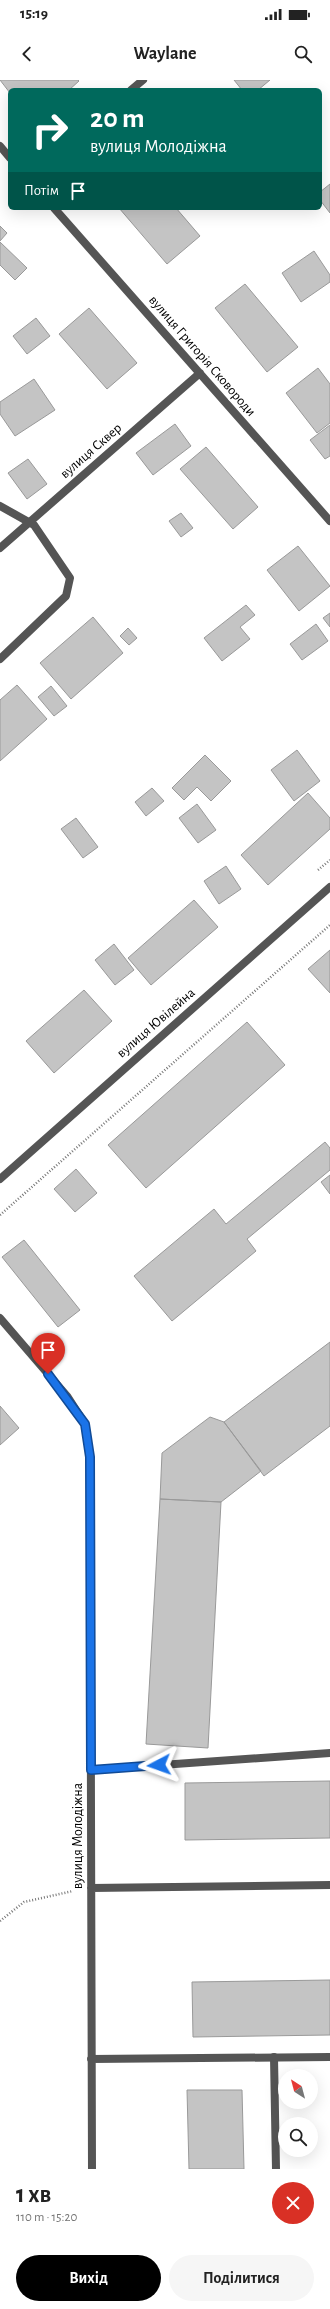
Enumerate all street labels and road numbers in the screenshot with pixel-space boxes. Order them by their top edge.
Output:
street label: вулиця Григорія Сковороди [146,293,258,419]
street label: вулиця Сквер [58,421,124,481]
street label: вулиця Ювілейна [114,985,198,1061]
street label: вулиця Молодіжна [71,1782,85,1889]

